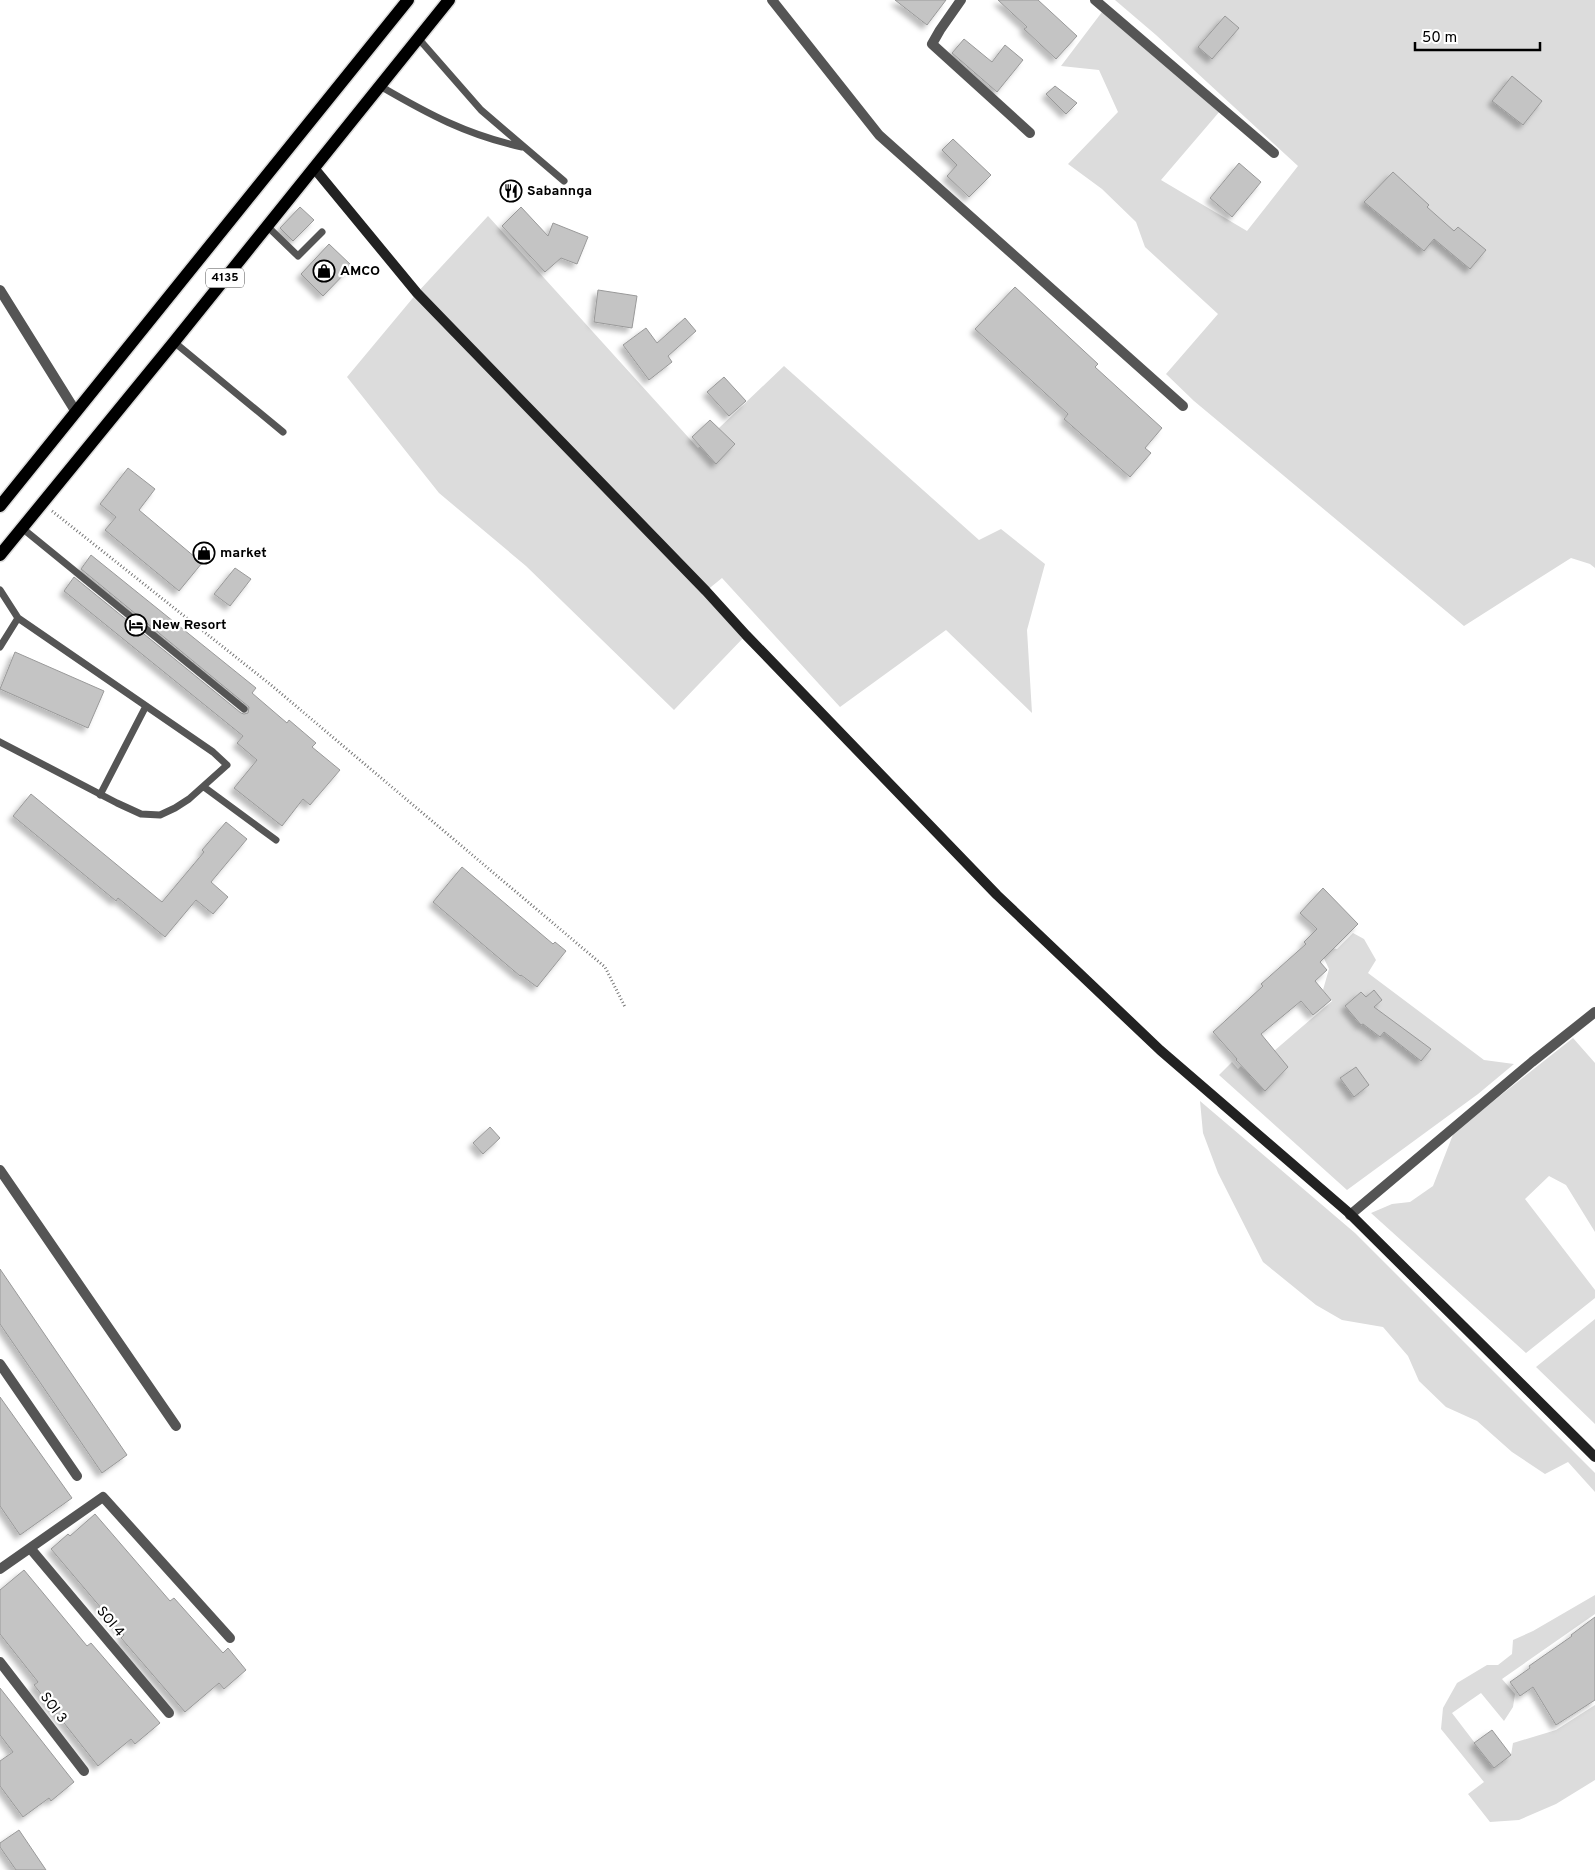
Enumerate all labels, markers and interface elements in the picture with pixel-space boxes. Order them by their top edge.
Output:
scale bar [1415,20,1540,52]
text: 50 m [1422,29,1457,48]
restaurant icon: Sabannga [499,179,523,203]
place label: Sabannga [527,183,592,200]
shop icon: AMCO [312,259,336,283]
place label: AMCO [340,263,380,280]
road number: 4135 [206,268,244,288]
shop icon: market [192,541,216,565]
place label: market [220,545,267,562]
hotel icon: New Resort [124,613,148,637]
place label: New Resort [152,617,227,634]
street label: SOI 4 [92,1603,128,1641]
street label: SOI 3 [36,1689,70,1727]

